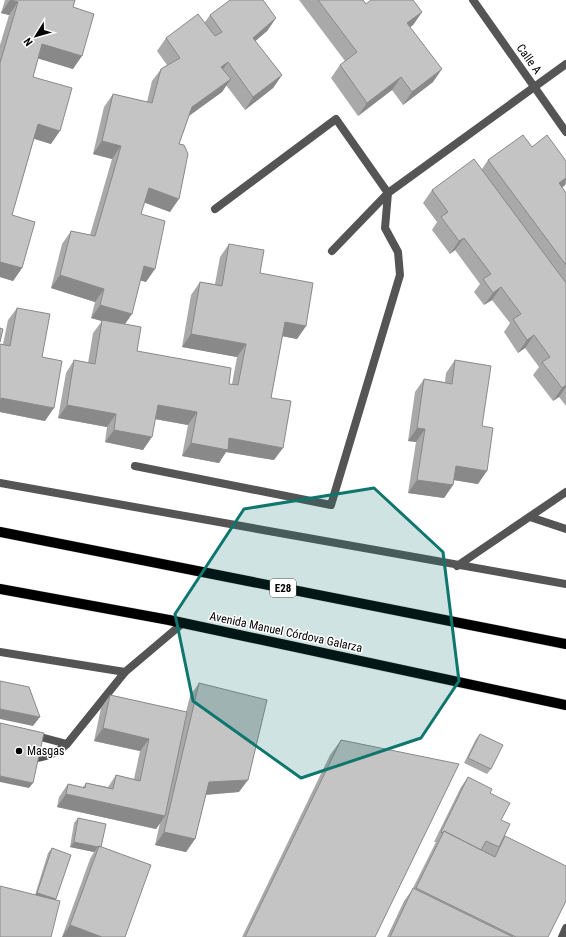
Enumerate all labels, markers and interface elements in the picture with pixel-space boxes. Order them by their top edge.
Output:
north arrow [16,16,56,56]
text: N [21,35,36,48]
street label: Calle A [514,41,545,77]
road number: E28 [270,579,296,597]
street label: Avenida Manuel Córdova Galarza [208,609,364,655]
place label: Masgas [27,744,64,758]
marker: Masgas [14,746,24,756]

